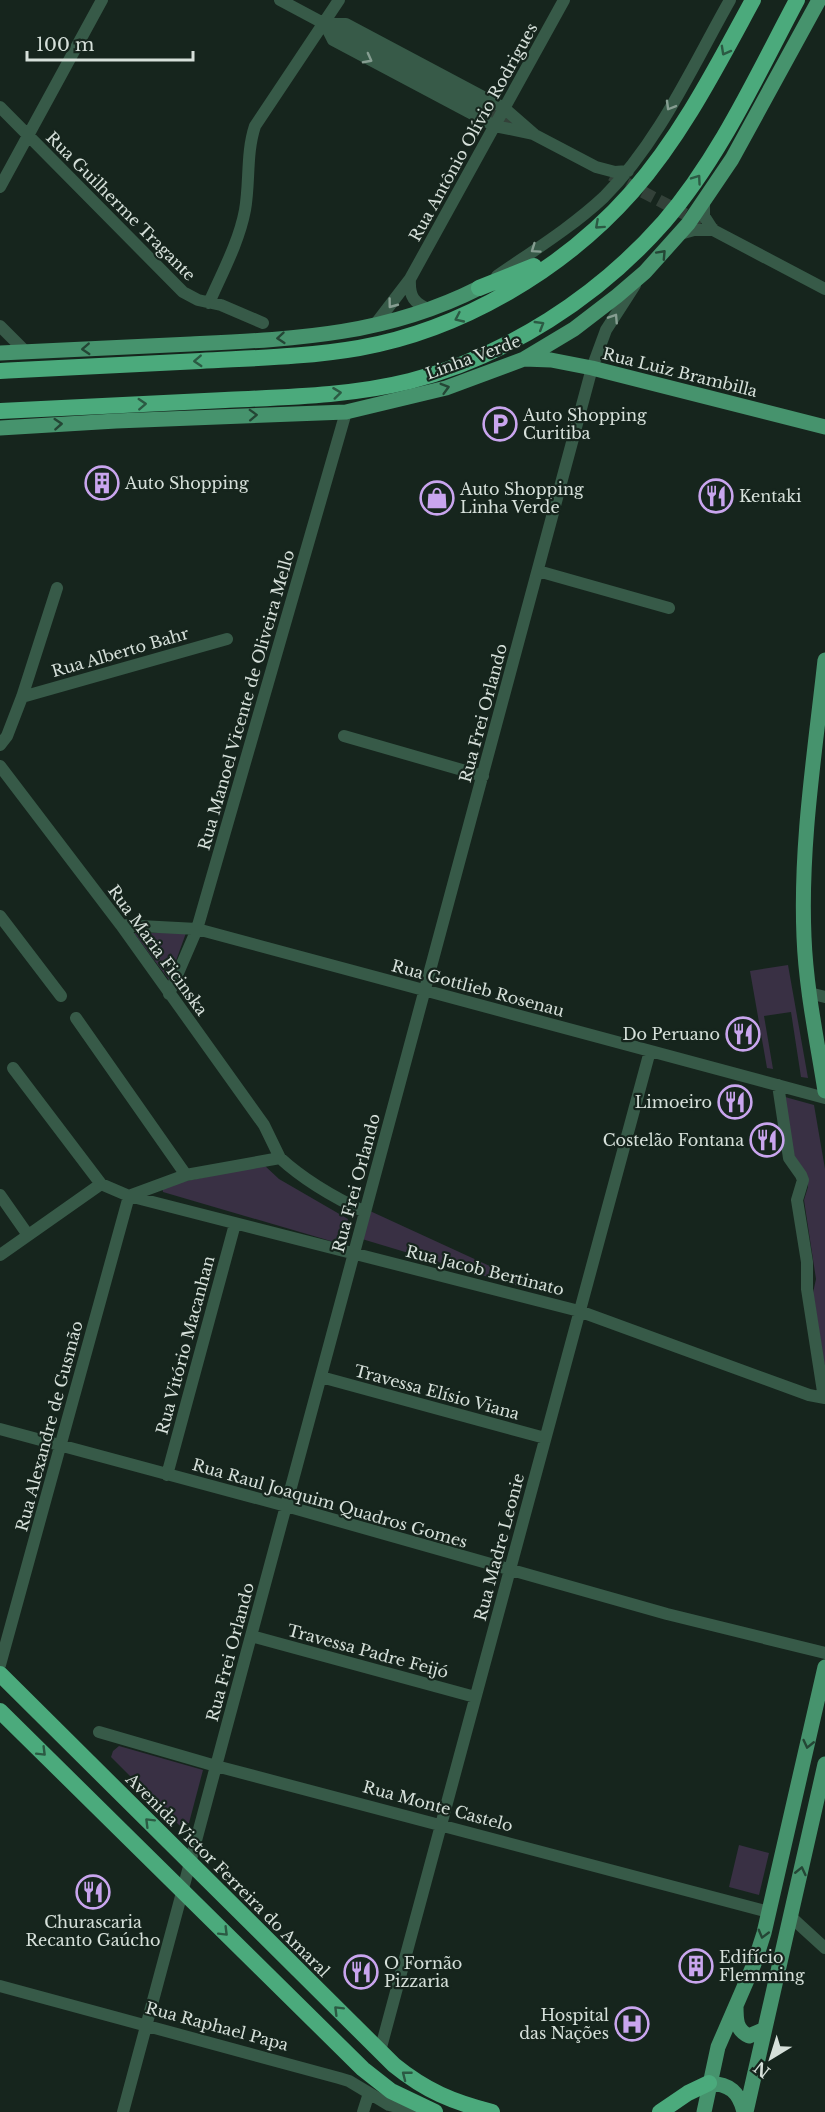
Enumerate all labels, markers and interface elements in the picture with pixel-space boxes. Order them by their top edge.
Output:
street label: Rua Antônio Olívio Rodrigues [404,19,542,245]
scale bar [27,24,194,62]
text: 100 m [36,34,94,56]
one-way arrow [721,45,732,55]
one-way arrow [362,52,373,63]
one-way arrow [666,100,678,110]
street label: Rua Guilherme Tragante [42,127,200,285]
one-way arrow [689,174,700,185]
one-way arrow [595,218,606,229]
one-way arrow [531,242,542,253]
one-way arrow [655,250,666,261]
one-way arrow [389,297,400,308]
one-way arrow [455,311,466,323]
one-way arrow [606,314,618,324]
one-way arrow [534,321,544,333]
one-way arrow [276,331,286,344]
street label: Linha Verde [423,331,523,383]
one-way arrow [82,342,91,355]
street label: Rua Luiz Brambilla [600,343,760,401]
one-way arrow [193,354,202,367]
one-way arrow [439,383,450,395]
one-way arrow [332,387,342,399]
one-way arrow [138,398,147,411]
place label: Auto Shopping Curitiba [522,405,647,443]
parking icon: Auto Shopping Curitiba [482,406,518,442]
one-way arrow [249,409,258,422]
one-way arrow [54,418,63,431]
building icon: Auto Shopping [84,465,120,501]
place label: Auto Shopping [124,473,249,493]
restaurant icon: Kentaki [698,478,734,514]
place label: Auto Shopping Linha Verde [459,479,584,517]
shop icon: Auto Shopping Linha Verde [419,480,455,516]
place label: Kentaki [739,486,802,506]
street label: Rua Manoel Vicente de Oliveira Mello [193,548,299,852]
street label: Rua Alberto Bahr [49,623,191,681]
street label: Rua Frei Orlando [455,641,511,785]
street label: Rua Maria Ficinska [104,881,212,1019]
street label: Rua Gottlieb Rosenau [389,955,567,1021]
restaurant icon: Do Peruano [725,1016,761,1052]
place label: Do Peruano [622,1024,720,1044]
restaurant icon: Limoeiro [717,1084,753,1120]
place label: Limoeiro [635,1092,712,1112]
street label: Rua Frei Orlando [328,1111,384,1255]
restaurant icon: Costelão Fontana [749,1122,785,1158]
place label: Costelão Fontana [603,1130,744,1150]
street label: Rua Jacob Bertinato [404,1241,566,1299]
street label: Rua Vitório Macanhan [152,1253,218,1437]
street label: Rua Alexandre de Gusmão [11,1319,87,1533]
street label: Travessa Elísio Viana [352,1360,522,1424]
street label: Rua Raul Joaquim Quadros Gomes [190,1454,470,1552]
street label: Rua Madre Leonie [470,1471,528,1623]
street label: Rua Frei Orlando [202,1580,258,1724]
street label: Travessa Padre Feijó [285,1620,451,1682]
one-way arrow [803,1739,816,1749]
one-way arrow [34,1744,45,1755]
street label: Avenida Victor Ferreira do Amaral [121,1768,334,1981]
street label: Rua Monte Castelo [361,1776,515,1836]
one-way arrow [145,1818,155,1829]
one-way arrow [794,1866,807,1876]
restaurant icon: Churascaria Recanto Gaúcho [75,1874,111,1910]
place label: Churascaria Recanto Gaúcho [26,1912,160,1950]
one-way arrow [217,1924,228,1935]
one-way arrow [758,1929,771,1939]
place label: Edifício Flemming [719,1947,805,1985]
building icon: Edifício Flemming [678,1948,714,1984]
place label: O Fornão Pizzaria [384,1953,462,1991]
restaurant icon: O Fornão Pizzaria [343,1954,379,1990]
street label: Rua Raphael Papa [143,1997,291,2055]
place label: Hospital das Nações [519,2005,609,2043]
hospital icon: Hospital das Nações [614,2006,650,2042]
one-way arrow [335,2007,346,2018]
north arrow [741,2028,801,2088]
text: N [750,2057,774,2082]
one-way arrow [402,2071,413,2082]

